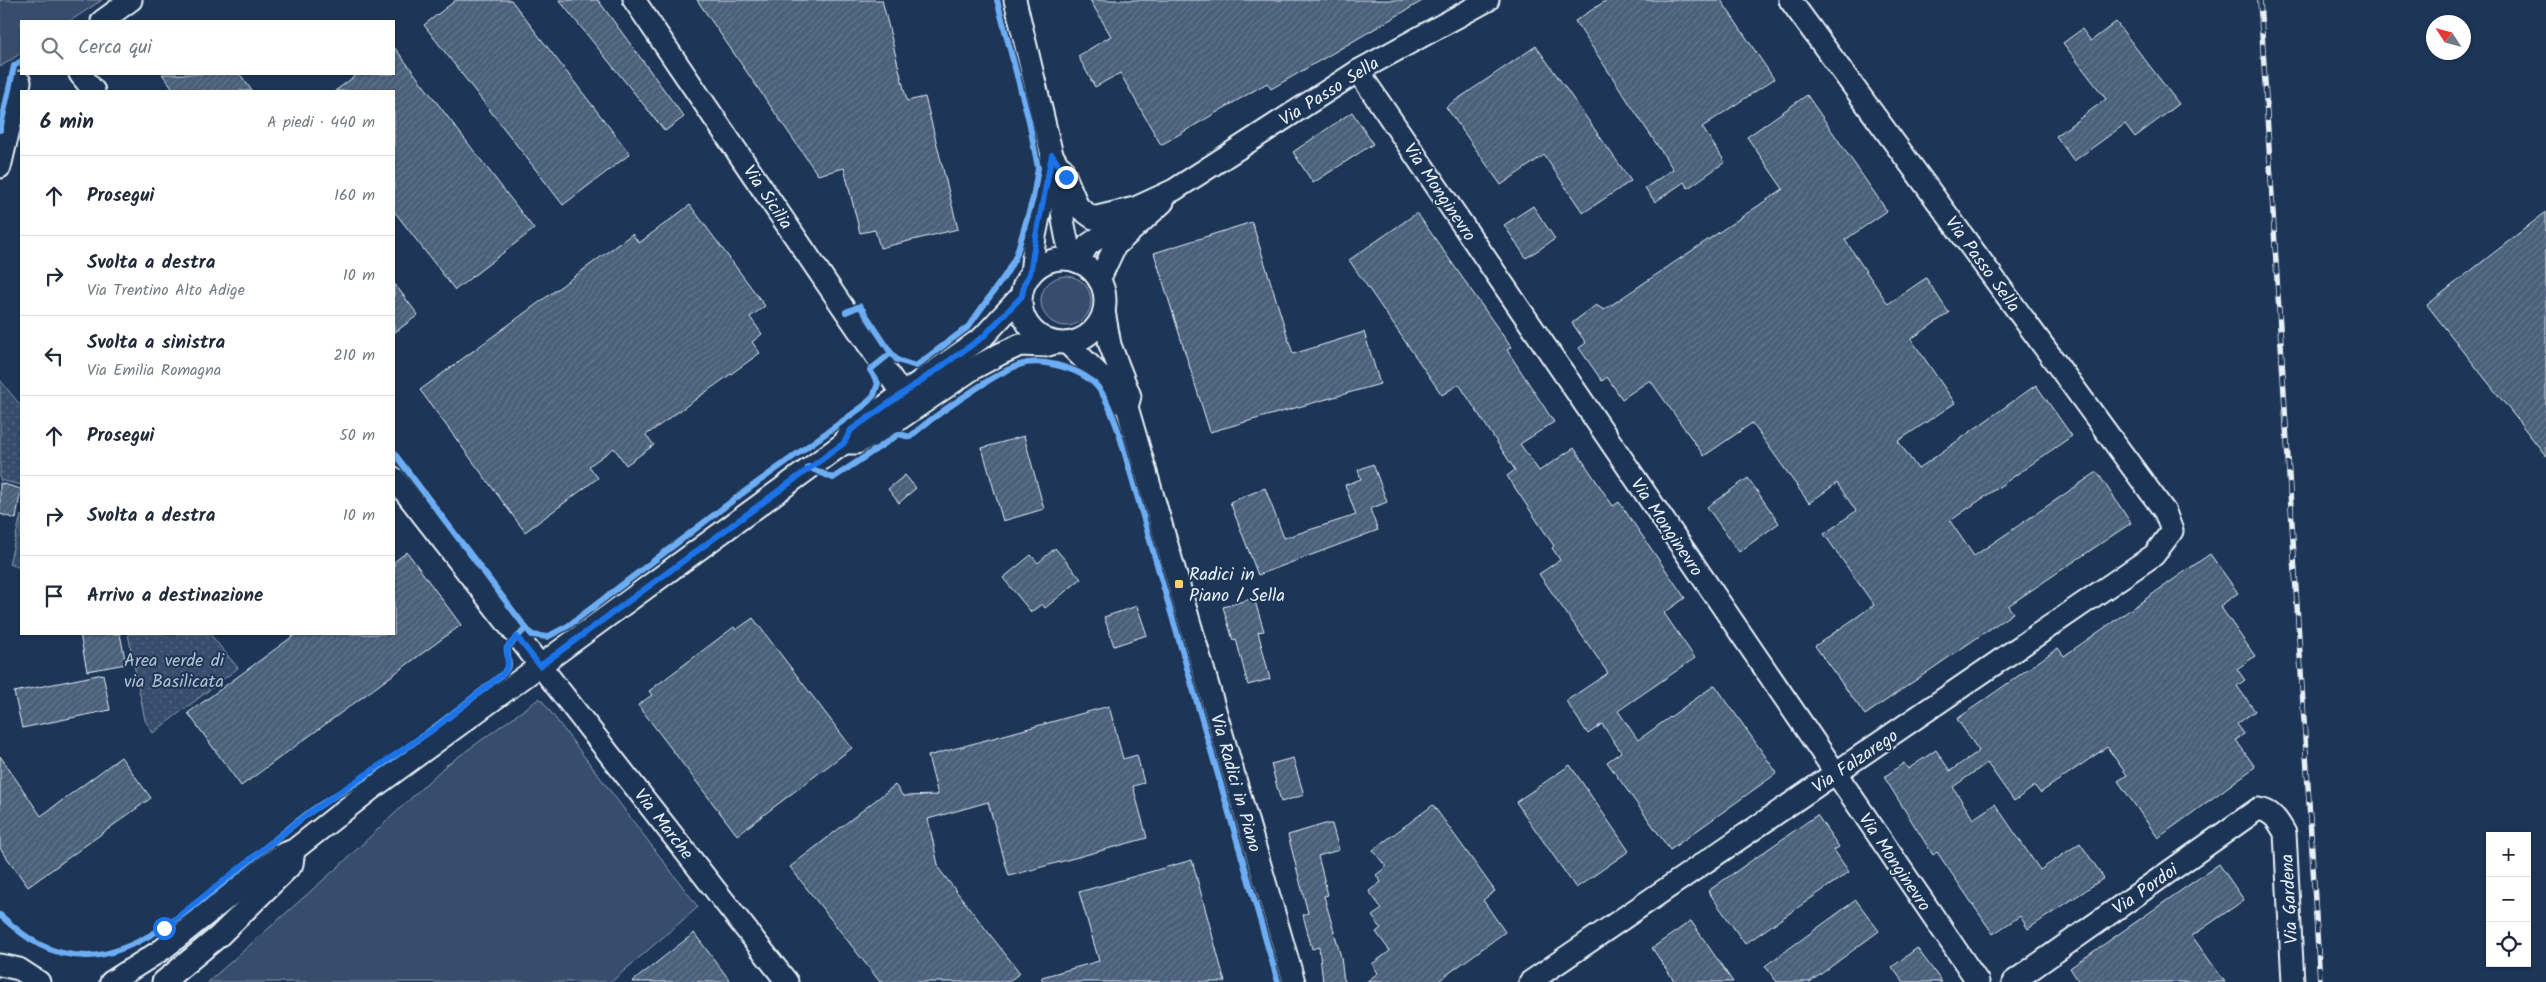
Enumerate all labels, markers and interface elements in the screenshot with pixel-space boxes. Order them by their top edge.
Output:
north arrow [2426,15,2471,60]
search box [20,20,395,75]
text: Cerca qui [78,33,152,63]
icon: search [38,34,66,62]
street label: Via Passo Sella [1274,50,1386,135]
text: 6 min [40,106,94,139]
text: A piedi · 440 m [267,110,375,135]
street label: Via Monginevro [1395,138,1483,248]
street label: Via Sicilia [734,160,799,236]
route end [1055,166,1078,189]
text: Prosegui [87,181,154,211]
icon: ahead [40,182,68,210]
text: 160 m [334,183,375,208]
street label: Via Passo Sella [1937,210,2027,319]
text: Svolta a destra [87,248,215,278]
icon: right [40,262,68,290]
text: 10 m [343,263,375,288]
text: Via Trentino Alto Adige [87,278,245,303]
text: Svolta a sinistra [87,328,225,358]
icon: left [40,342,68,370]
text: 210 m [334,343,375,368]
text: Via Emilia Romagna [87,358,221,383]
text: Prosegui [87,421,154,451]
icon: ahead [40,422,68,450]
text: 50 m [339,423,375,448]
street label: Via Monginevro [1622,473,1710,583]
text: Svolta a destra [87,501,215,531]
icon: right [40,502,68,530]
text: 10 m [343,503,375,528]
place label: Radici in Piano / Sella [1189,561,1285,611]
marker: Radici in Piano / Sella [1173,578,1185,590]
text: Arrivo a destinazione [87,581,263,611]
icon: arrive [40,582,68,610]
park label: Area verde di via Basilicata [124,647,225,697]
street label: Via Radici in Piano [1201,711,1268,856]
street label: Via Falzarego [1807,723,1905,802]
street label: Via Marche [626,783,700,867]
street label: Via Monginevro [1850,808,1938,918]
map controls [2486,832,2531,967]
button: + [2486,832,2531,877]
street label: Via Gardena [2274,853,2307,945]
street label: Via Pordoi [2107,856,2185,924]
button: − [2486,877,2531,922]
route start [153,917,176,940]
button: locate [2486,922,2531,967]

